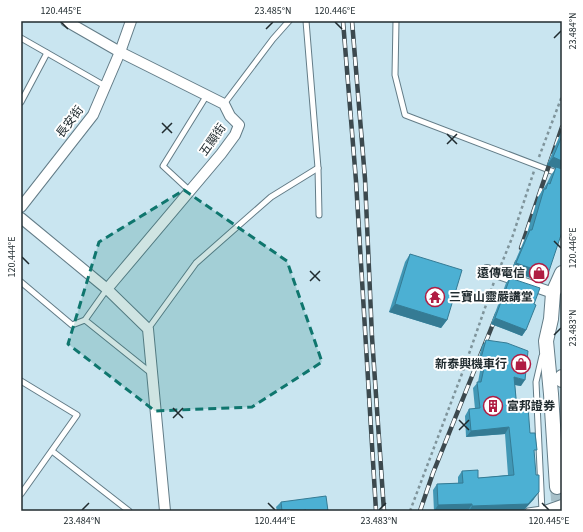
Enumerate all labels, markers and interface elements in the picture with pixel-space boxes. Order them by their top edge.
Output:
text: 120.445°E [41,4,81,18]
text: 23.485°N [254,4,292,18]
text: 120.446°E [315,4,355,18]
text: 23.484°N [566,12,580,50]
street label: 長安街 [52,103,88,141]
street label: 五顯街 [196,120,230,160]
text: 120.446°E [566,228,580,268]
text: 120.444°E [5,237,19,277]
shop icon: 遠傳電信 [528,262,550,284]
place label: 遠傳電信 [477,265,525,282]
temple icon: 三寶山靈嚴講堂 [424,286,446,308]
place label: 三寶山靈嚴講堂 [449,289,533,306]
text: 23.483°N [566,309,580,347]
shop icon: 新泰興機車行 [510,353,532,375]
place label: 新泰興機車行 [435,356,507,373]
building icon: 富邦證券 [482,395,504,417]
place label: 富邦證券 [507,398,556,415]
text: 23.484°N [63,514,101,528]
text: 120.444°E [255,514,295,528]
text: 23.483°N [360,514,398,528]
text: 120.445°E [529,514,569,528]

